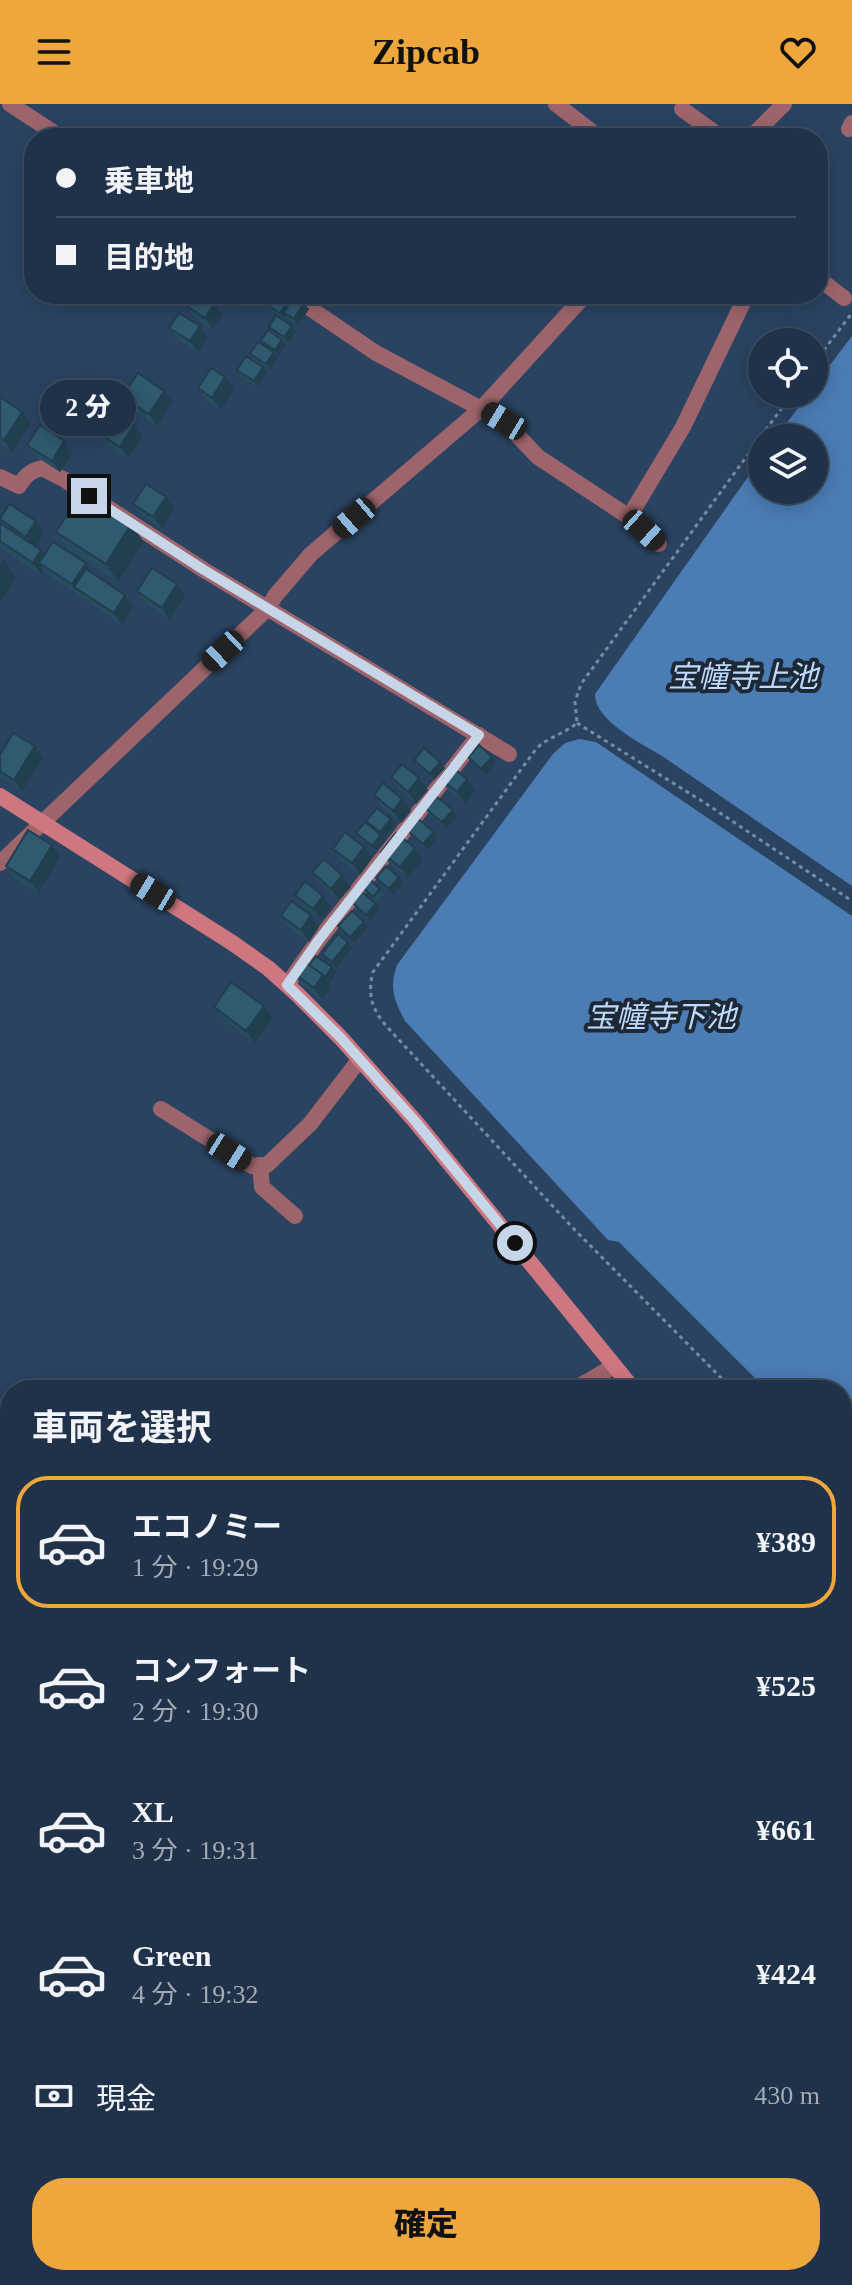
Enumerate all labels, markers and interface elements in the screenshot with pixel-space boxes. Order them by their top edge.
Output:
icon: menu [32,30,76,74]
icon: heart [776,30,820,74]
text: Zipcab [372,32,480,72]
text: 乗車地 [104,164,194,197]
text: 目的地 [104,241,194,274]
map controls [748,328,828,504]
button: locate [748,328,828,408]
callout: 2 分 [41,380,137,436]
text: 2 分 [65,393,111,422]
car [477,398,531,444]
button: layers [748,424,828,504]
route end [71,478,107,514]
car [328,493,380,543]
car [618,505,670,555]
car [197,626,249,676]
water label: 宝幢寺上池 [668,660,821,693]
car [126,869,180,915]
water label: 宝幢寺下池 [586,1000,739,1033]
car [202,1129,256,1175]
route start [497,1225,533,1261]
text: 車両を選択 [32,1408,212,1448]
icon: car [36,1506,108,1578]
text: エコノミー [132,1510,282,1543]
text: ¥389 [756,1525,816,1558]
text: 1 分 · 19:29 [132,1553,258,1582]
icon: car [36,1650,108,1722]
text: コンフォート [132,1654,311,1687]
text: ¥525 [756,1669,816,1702]
text: 2 分 · 19:30 [132,1697,258,1726]
icon: car [36,1794,108,1866]
text: XL [132,1795,174,1828]
text: ¥661 [756,1813,816,1846]
text: 3 分 · 19:31 [132,1836,258,1865]
icon: car [36,1938,108,2010]
text: Green [132,1939,211,1972]
text: ¥424 [756,1957,816,1990]
text: 4 分 · 19:32 [132,1980,258,2009]
icon: cash [32,2074,76,2118]
text: 430 m [754,2081,820,2110]
text: 現金 [96,2082,156,2115]
button: 確定 [32,2178,820,2270]

